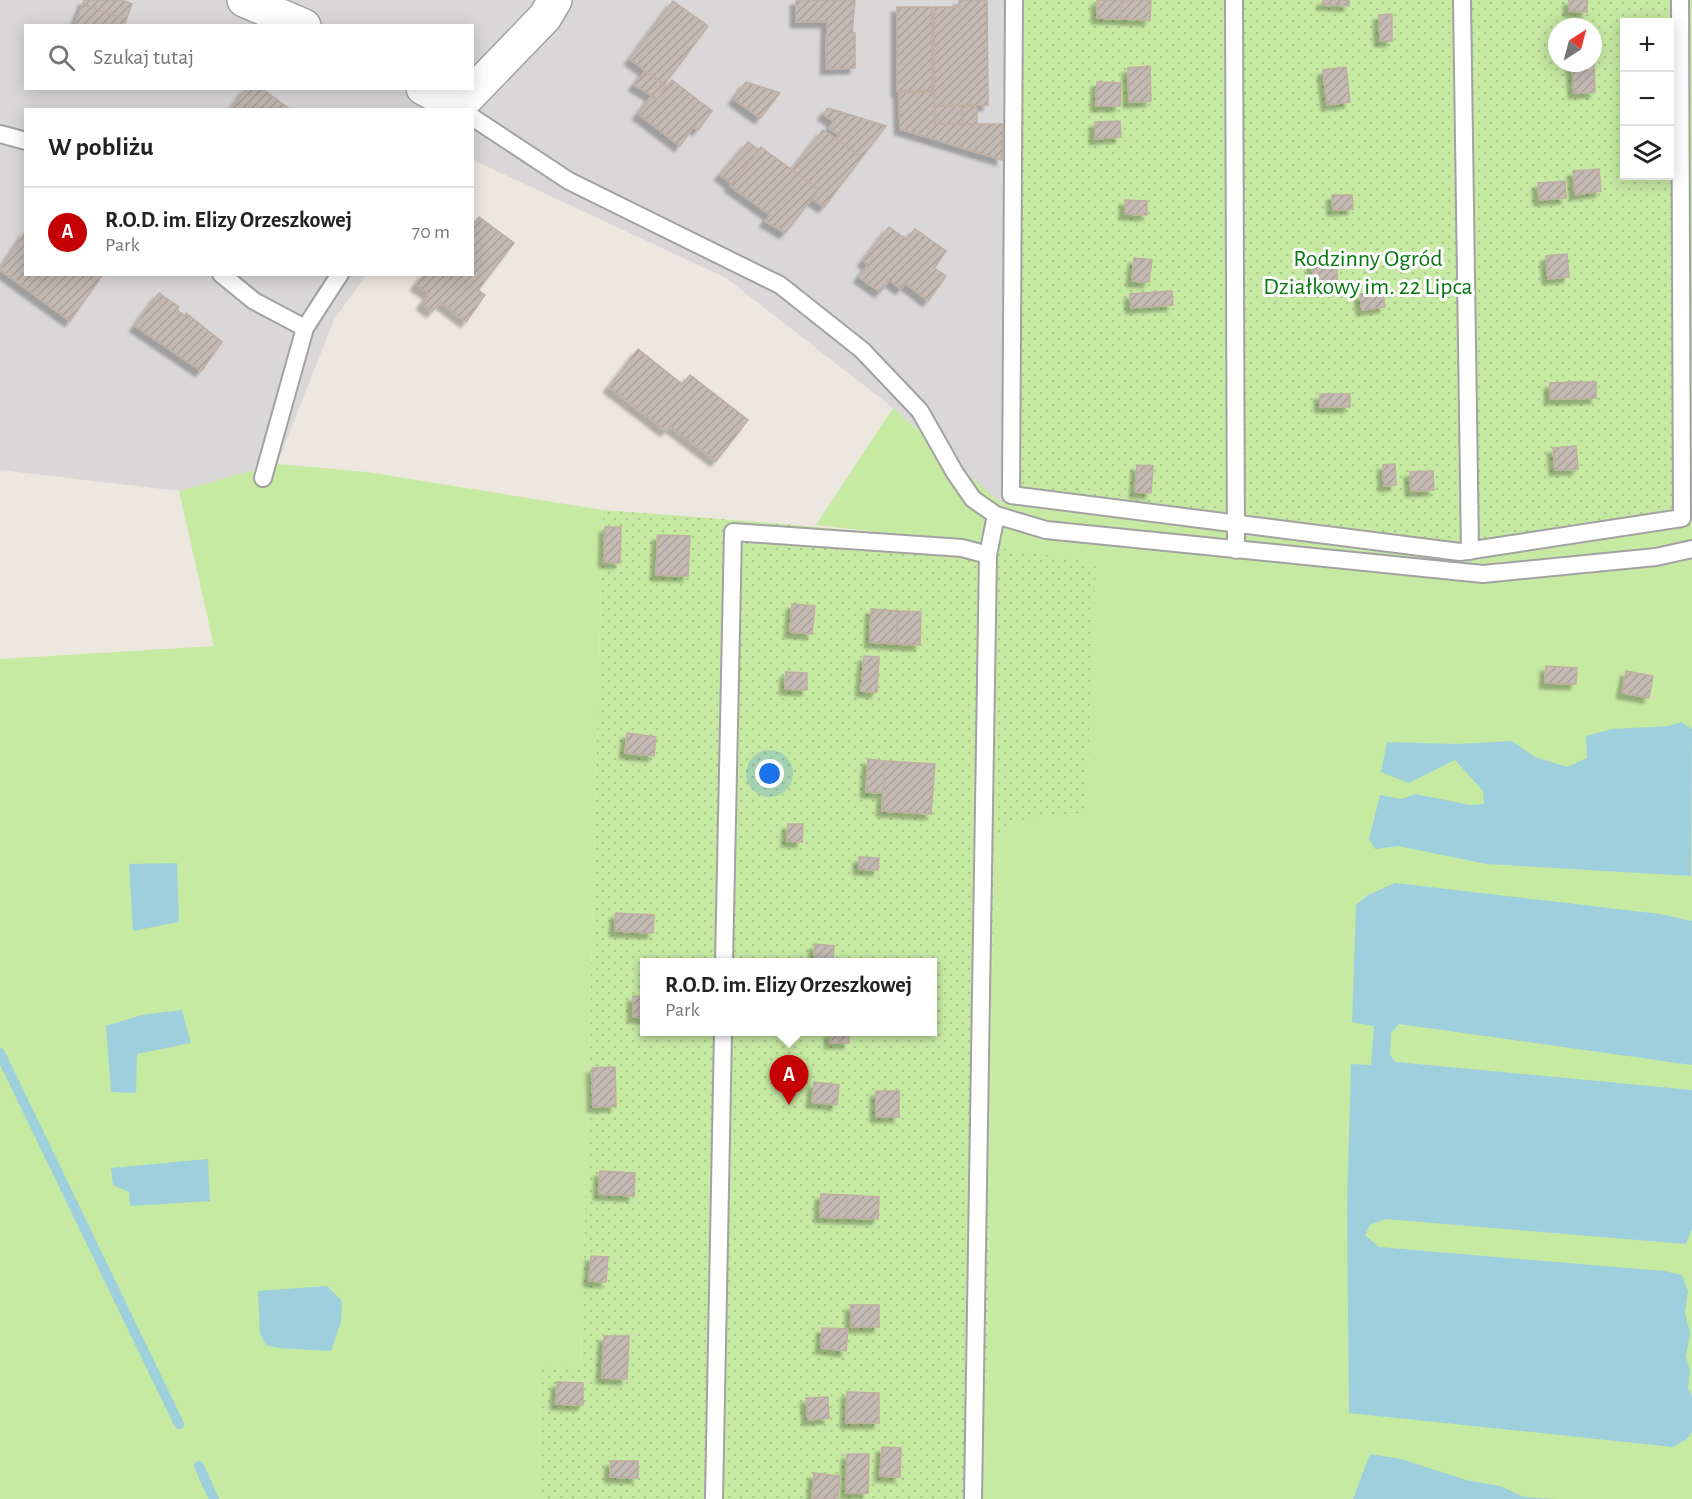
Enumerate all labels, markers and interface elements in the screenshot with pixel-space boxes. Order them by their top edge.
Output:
north arrow [1548,18,1602,72]
map controls [1620,18,1674,180]
button: + [1620,18,1674,72]
search box [24,24,474,90]
icon: search [45,41,78,74]
text: Szukaj tutaj [93,46,194,68]
button: − [1620,72,1674,126]
button: layers [1620,126,1674,180]
text: W pobliżu [48,134,154,160]
text: R.O.D. im. Elizy Orzeszkowej [105,209,352,231]
text: A [62,222,74,242]
text: 70 m [412,222,450,242]
text: Park [105,235,140,255]
park label: Rodzinny Ogród Działkowy im. 22 Lipca [1263,247,1473,299]
your location [755,759,784,788]
popup [640,958,937,1036]
text: R.O.D. im. Elizy Orzeszkowej [665,974,912,996]
text: Park [665,1000,700,1020]
pin: A [770,1056,808,1105]

